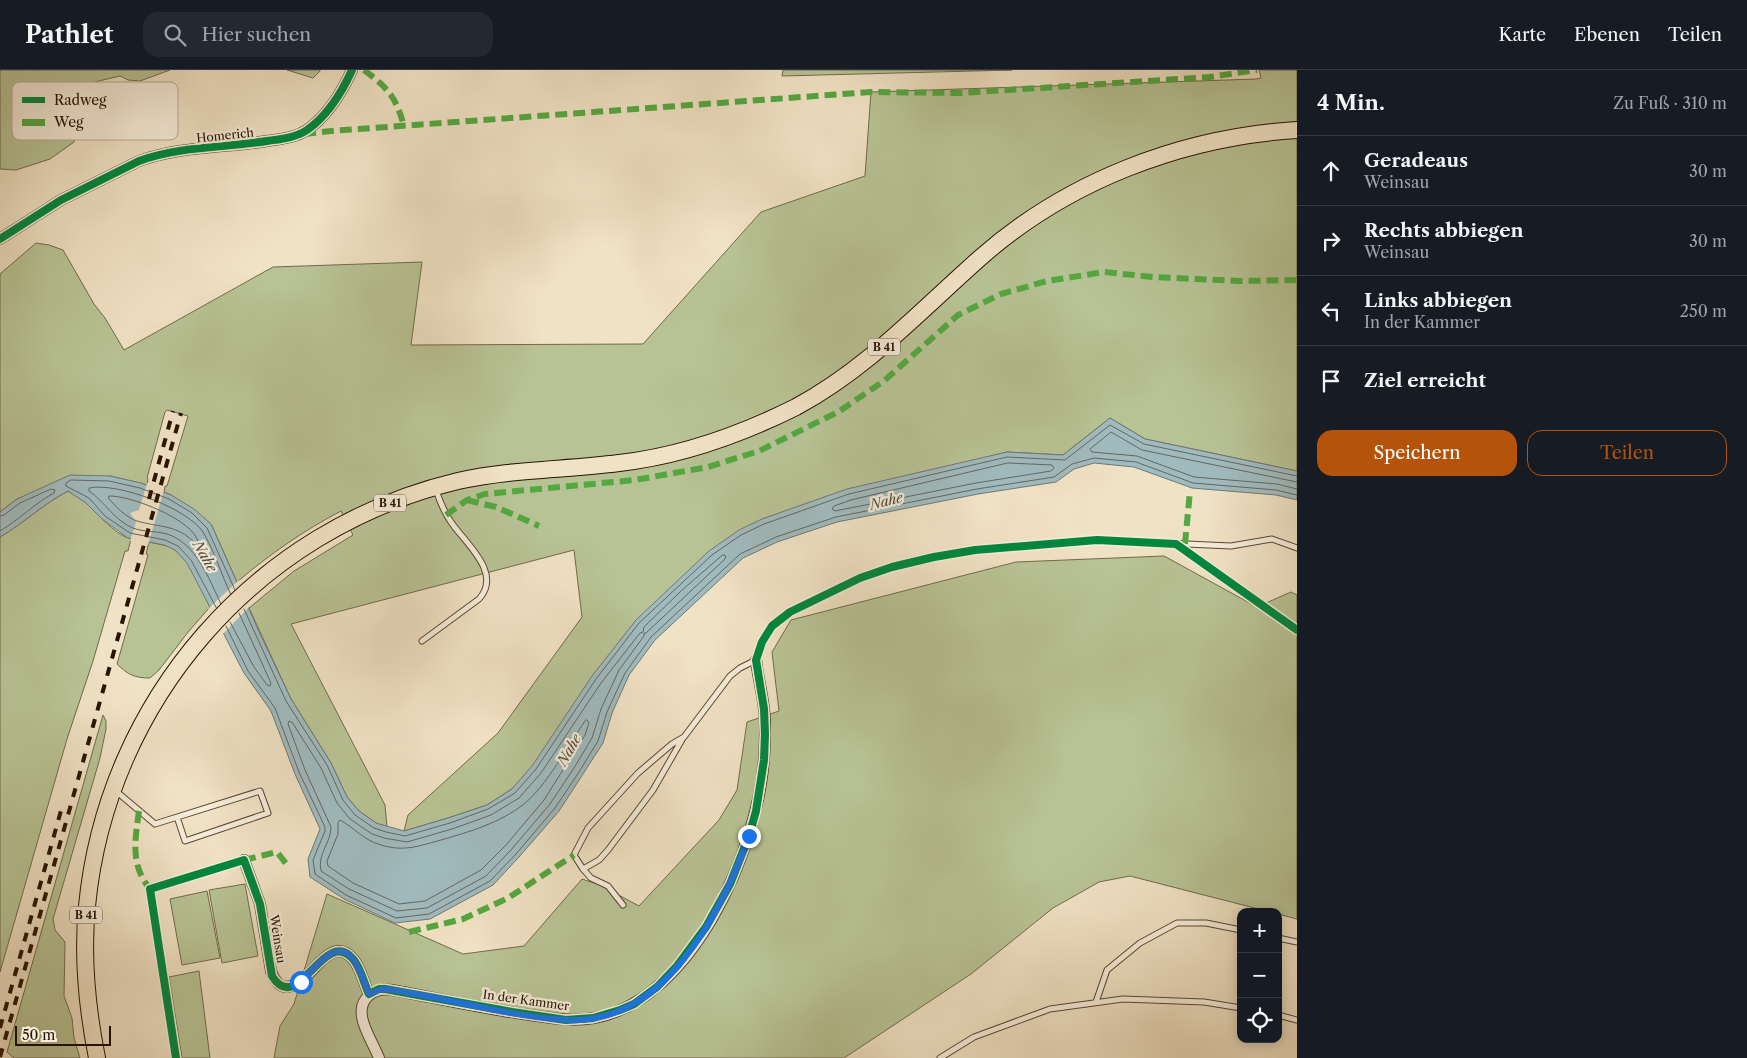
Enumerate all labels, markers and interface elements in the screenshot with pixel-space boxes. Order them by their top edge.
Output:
search box [143,12,493,57]
text: Pathlet [25,20,113,49]
icon: search [161,21,189,49]
text: Hier suchen [201,23,311,46]
text: Karte [1498,24,1546,46]
text: Ebenen [1574,24,1640,46]
text: Teilen [1668,24,1722,46]
legend [12,82,178,140]
text: 4 Min. [1317,90,1385,115]
text: Radweg [54,91,107,109]
text: Zu Fuß · 310 m [1613,93,1727,113]
text: Weg [53,113,84,131]
street label: Homerich [195,124,255,145]
text: Geradeaus [1364,149,1468,172]
icon: ahead [1317,157,1345,185]
text: 30 m [1689,161,1727,181]
text: Weinsau [1364,172,1429,192]
text: Rechts abbiegen [1364,219,1524,242]
icon: right [1317,227,1345,255]
text: 30 m [1689,231,1727,251]
text: Weinsau [1364,242,1429,262]
text: Links abbiegen [1364,289,1512,312]
icon: left [1317,297,1345,325]
text: 250 m [1680,301,1727,321]
text: In der Kammer [1364,312,1480,332]
road number: B 41 [868,338,900,356]
icon: arrive [1317,367,1345,395]
text: Ziel erreicht [1364,369,1486,392]
button: Speichern [1317,430,1517,476]
button: Teilen [1527,430,1727,476]
water label: Nahe [867,488,906,514]
road number: B 41 [374,494,406,512]
water label: Nahe [188,536,222,576]
water label: Nahe [552,730,586,770]
route end [738,825,761,848]
road number: B 41 [70,906,102,924]
map controls [1237,908,1282,1043]
button: + [1237,908,1282,953]
street label: Weinsau [267,913,289,965]
button: − [1237,953,1282,998]
route start [290,971,313,994]
street label: In der Kammer [482,987,570,1013]
button: locate [1237,998,1282,1043]
scale bar [15,1023,111,1046]
text: 50 m [22,1026,55,1044]

